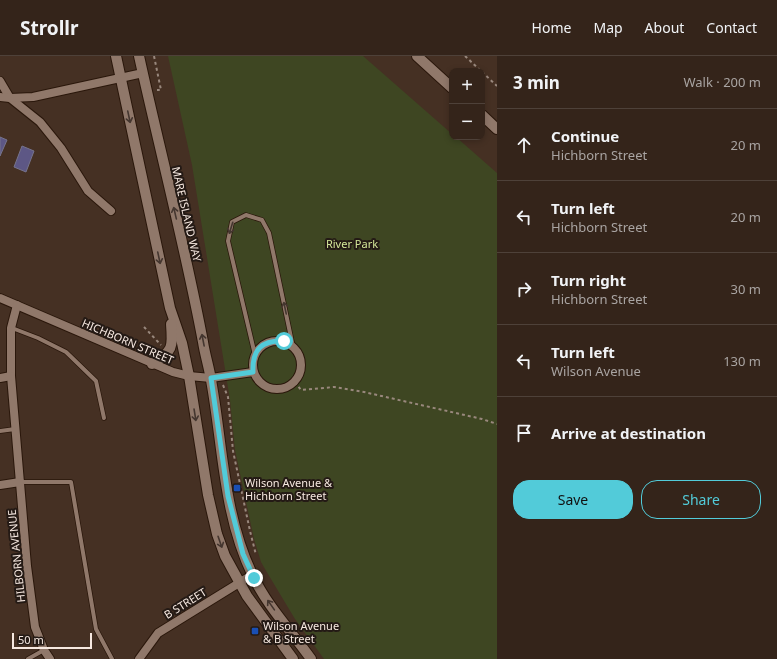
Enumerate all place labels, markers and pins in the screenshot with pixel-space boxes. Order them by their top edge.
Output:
place label: Wilson Avenue & Hichborn Street [245,475,333,503]
marker: Wilson Avenue & Hichborn Street [232,483,242,493]
place label: Wilson Avenue & B Street [263,618,339,646]
marker: Wilson Avenue & B Street [250,626,260,636]

